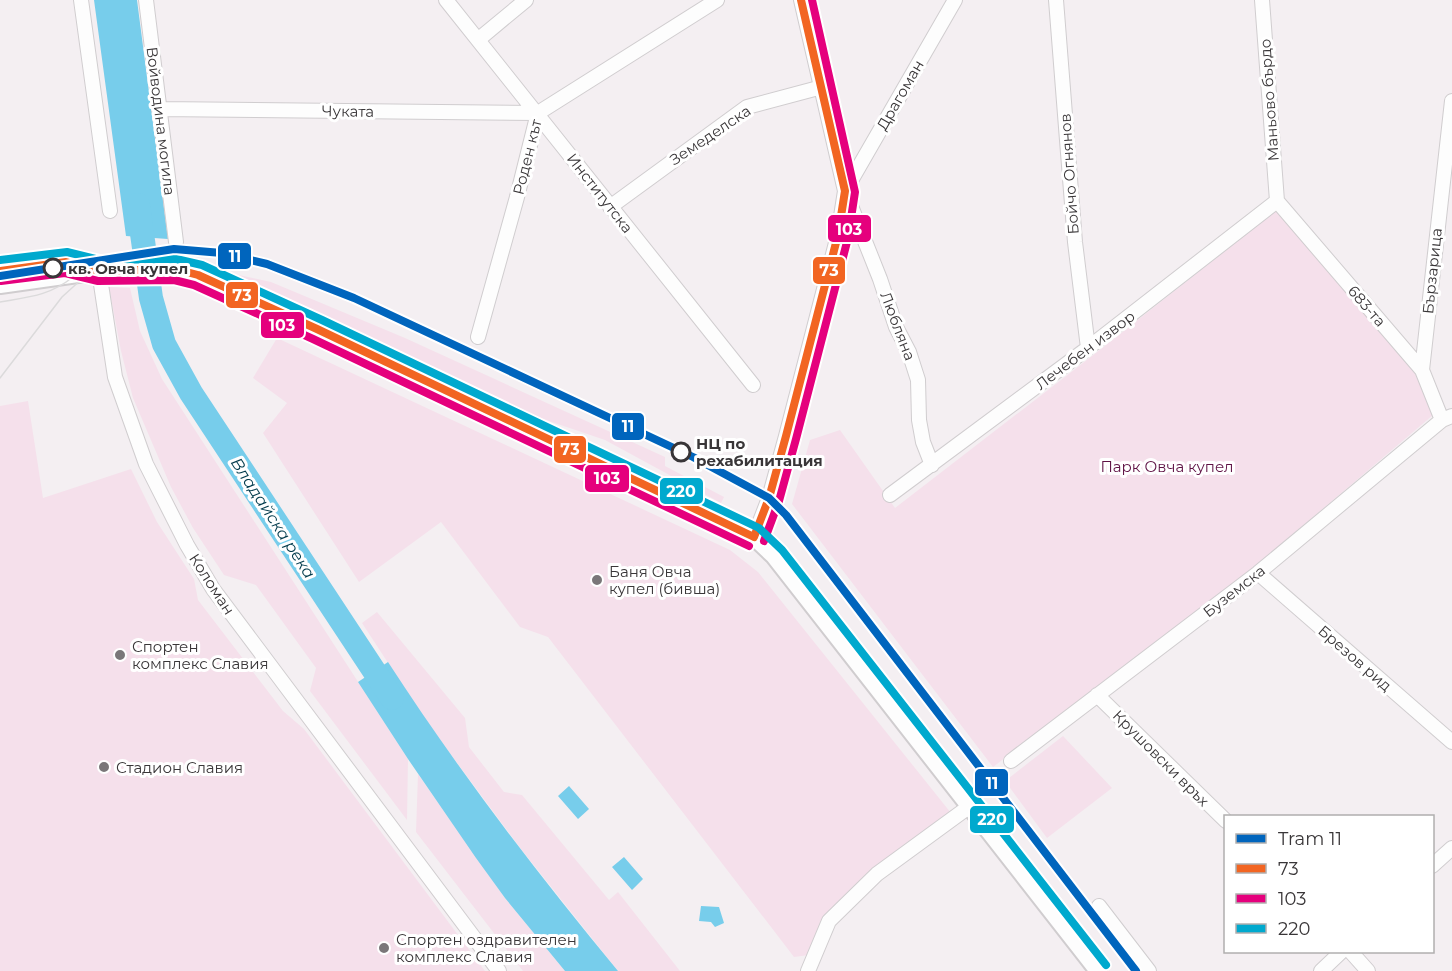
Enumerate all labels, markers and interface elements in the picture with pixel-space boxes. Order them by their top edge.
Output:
street label: Маньово бърдо [1255,38,1283,162]
street label: Войводина могила [142,46,180,196]
street label: Драгоман [872,57,928,133]
street label: Чуката [322,101,374,121]
street label: Земеделска [666,101,754,169]
street label: Бойчо Огнянов [1055,113,1083,235]
street label: Роден кът [508,116,546,197]
street label: Институтска [563,149,637,237]
line badge: 103 [827,214,872,243]
text: 103 [836,220,862,239]
street label: Бързарица [1418,227,1446,315]
line badge: 11 [217,242,252,270]
text: 11 [229,247,241,266]
line badge: 73 [812,256,846,285]
marker: кв. Овча купел [43,258,63,278]
place label: кв. Овча купел [68,259,188,278]
text: 73 [819,261,839,280]
line badge: 73 [225,281,259,309]
street label: 683-та [1344,282,1390,330]
text: 73 [232,286,252,305]
street label: Любляна [876,289,920,363]
street label: Лечебен извор [1031,306,1139,394]
line badge: 103 [260,311,305,339]
text: 103 [269,316,295,335]
line badge: 11 [611,412,645,441]
text: 11 [622,417,634,436]
place label: НЦ по рехабилитация [696,434,823,470]
line badge: 73 [553,435,587,464]
text: 73 [560,440,580,459]
marker: НЦ по рехабилитация [671,442,691,462]
water label: Владайска река [227,454,319,582]
park label: Парк Овча купел [1100,457,1234,476]
line badge: 103 [584,464,630,493]
text: 103 [594,469,620,488]
line badge: 220 [659,477,704,505]
text: 220 [666,482,696,501]
street label: Коломан [185,550,239,618]
street label: Буземска [1199,561,1269,621]
place label: Баня Овча купел (бивша) [609,562,720,598]
marker: Баня Овча купел (бивша) [590,573,604,587]
street label: Брезов рид [1314,621,1396,695]
place label: Спортен комплекс Славия [132,637,269,673]
marker: Спортен комплекс Славия [113,648,127,662]
street label: Крушовски връх [1109,706,1213,810]
place label: Стадион Славия [116,758,243,777]
marker: Стадион Славия [97,760,111,774]
line badge: 11 [974,768,1009,797]
text: 11 [986,774,998,793]
line badge: 220 [969,805,1015,834]
text: 220 [977,810,1007,829]
legend [1224,815,1434,953]
text: Tram 11 [1278,828,1342,850]
text: 73 [1278,858,1299,880]
text: 103 [1278,888,1306,910]
text: 220 [1278,918,1310,940]
place label: Спортен оздравителен комплекс Славия [396,930,577,966]
marker: Спортен оздравителен комплекс Славия [377,941,391,955]

